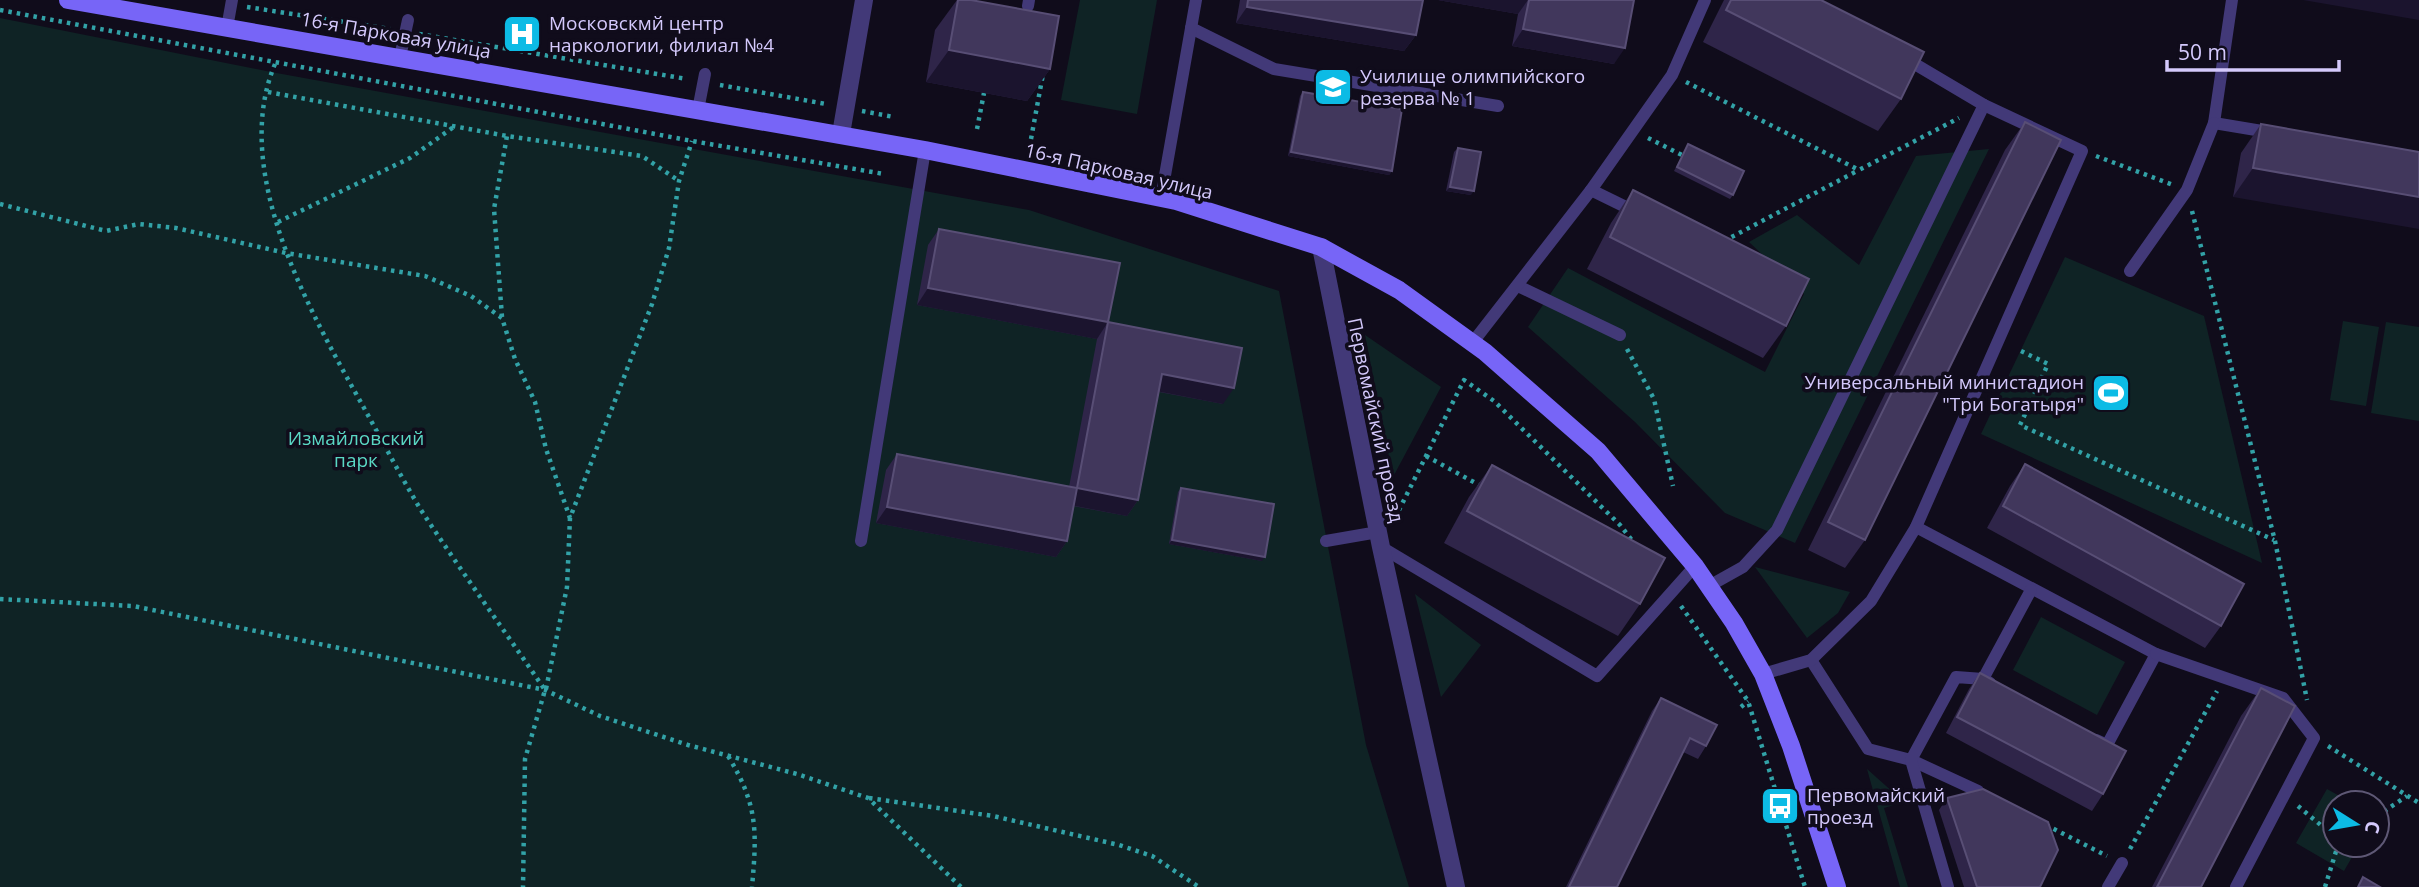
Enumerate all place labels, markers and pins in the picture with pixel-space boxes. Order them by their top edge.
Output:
place label: Московскмй центр наркологии, филиал №4 [549,10,774,58]
hospital icon: Московскмй центр наркологии, филиал №4 [501,13,543,55]
place label: Училище олимпийского резерва № 1 [1360,63,1585,111]
school or university icon: Училище олимпийского резерва № 1 [1312,66,1354,108]
place label: Универсальный министадион "Три Богатыря" [1804,369,2084,417]
sports icon: Универсальный министадион "Три Богатыря" [2090,372,2132,414]
place label: Первомайский проезд [1807,782,1945,830]
bus stop icon: Первомайский проезд [1759,785,1801,827]

